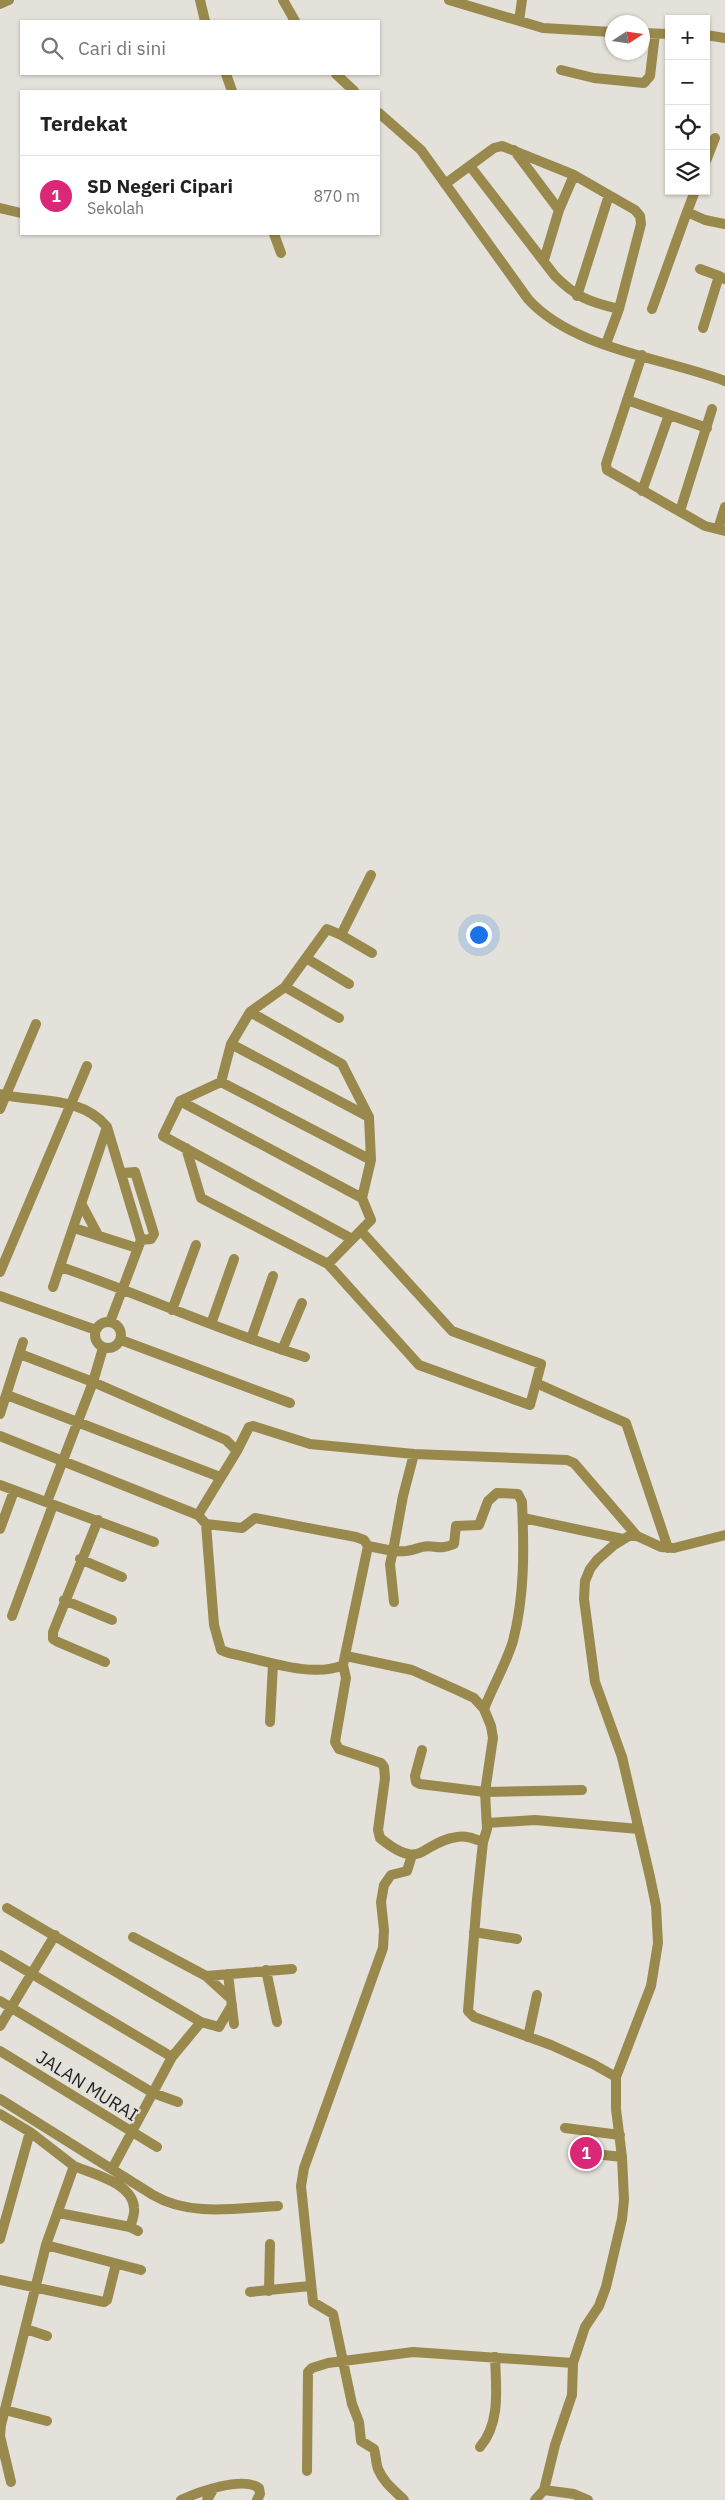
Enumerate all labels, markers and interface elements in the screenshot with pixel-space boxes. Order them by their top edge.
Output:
north arrow [605,15,650,60]
map controls [665,15,710,195]
button: + [665,15,710,60]
search box [20,20,380,75]
icon: search [38,34,66,62]
text: Cari di sini [78,36,166,60]
button: − [665,60,710,105]
button: locate [665,105,710,150]
text: Terdekat [40,109,128,137]
button: layers [665,150,710,195]
text: SD Negeri Cipari [87,174,233,198]
text: 1 [51,186,61,206]
text: 870 m [313,186,360,206]
text: Sekolah [87,198,144,218]
your location [466,922,492,948]
street label: JALAN MURAI [32,2045,142,2126]
pin: 1 [570,2134,602,2172]

